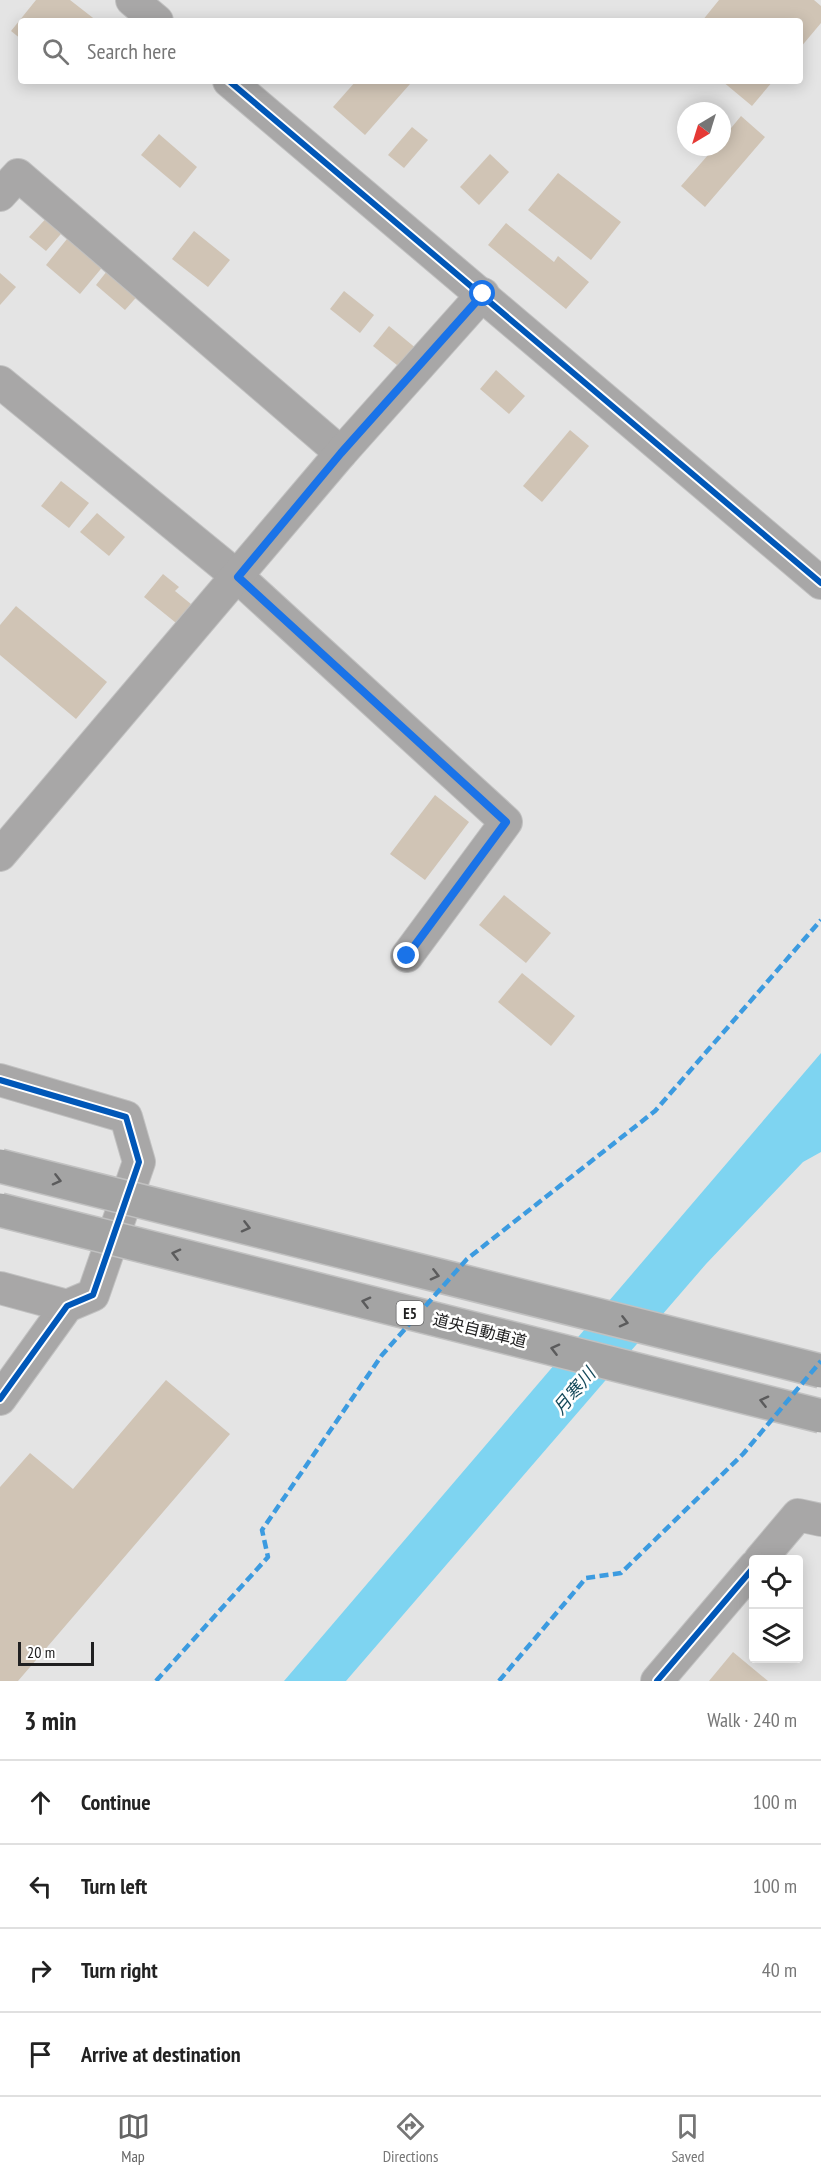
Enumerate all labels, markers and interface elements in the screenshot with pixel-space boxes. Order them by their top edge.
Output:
search box [18,18,803,84]
icon: search [39,35,72,68]
text: Search here [87,37,176,65]
north arrow [677,102,731,156]
route start [469,280,495,306]
route end [393,942,419,968]
one-way arrow [52,1172,62,1185]
one-way arrow [241,1220,251,1233]
one-way arrow [172,1249,182,1262]
one-way arrow [430,1267,440,1280]
one-way arrow [361,1296,371,1309]
road number: E5 [396,1301,424,1325]
street label: 道央自動車道 [431,1309,529,1351]
one-way arrow [619,1314,629,1327]
one-way arrow [550,1343,560,1356]
water label: 月寒川 [548,1361,601,1419]
one-way arrow [759,1396,769,1409]
map controls [749,1555,803,1663]
button: locate [749,1555,803,1609]
button: layers [749,1609,803,1663]
scale bar [18,1639,94,1666]
text: 20 m [27,1642,55,1662]
text: 3 min [24,1704,77,1737]
text: Walk · 240 m [707,1707,797,1733]
icon: ahead [24,1786,57,1819]
text: Continue [81,1788,151,1816]
text: 100 m [753,1789,797,1815]
icon: left [24,1870,57,1903]
text: Turn left [81,1872,147,1900]
text: 100 m [753,1873,797,1899]
icon: right [24,1954,57,1987]
text: Turn right [81,1956,158,1984]
text: 40 m [762,1957,797,1983]
icon: arrive [24,2038,57,2071]
text: Arrive at destination [81,2040,241,2068]
tab: Map [117,2110,150,2166]
tab: Directions [383,2110,438,2166]
tab: Saved [671,2110,704,2166]

